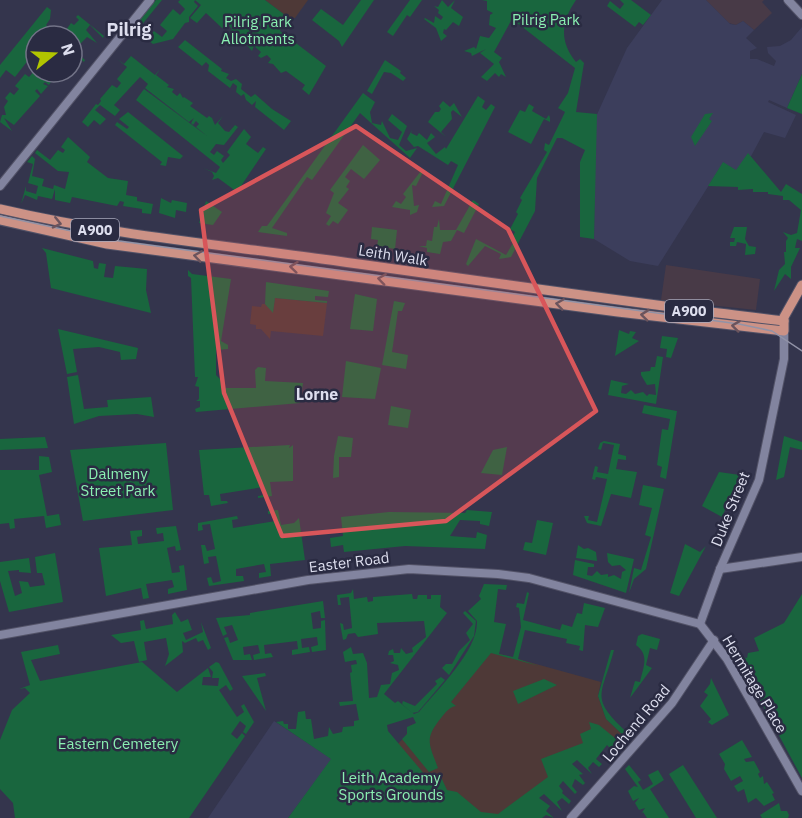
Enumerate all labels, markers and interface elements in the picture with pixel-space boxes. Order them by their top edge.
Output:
park label: Pilrig Park [512,10,580,29]
park label: Pilrig Park Allotments [221,12,295,48]
district label: Pilrig [107,18,151,41]
north arrow [24,24,84,84]
text: N [57,41,80,58]
one-way arrow [52,215,62,228]
road number: A900 [71,219,119,241]
street label: Leith Walk [357,240,429,270]
one-way arrow [193,251,203,263]
one-way arrow [290,262,299,274]
one-way arrow [378,274,387,286]
one-way arrow [556,298,565,310]
road number: A900 [665,300,713,322]
one-way arrow [640,309,650,322]
one-way arrow [732,320,741,333]
district label: Lorne [296,384,338,404]
park label: Dalmeny Street Park [80,464,156,500]
street label: Duke Street [706,469,754,549]
street label: Easter Road [308,548,390,576]
street label: Hermitage Place [718,632,792,736]
street label: Lochend Road [598,680,674,766]
park label: Eastern Cemetery [58,734,179,753]
park label: Leith Academy Sports Grounds [339,768,443,804]

